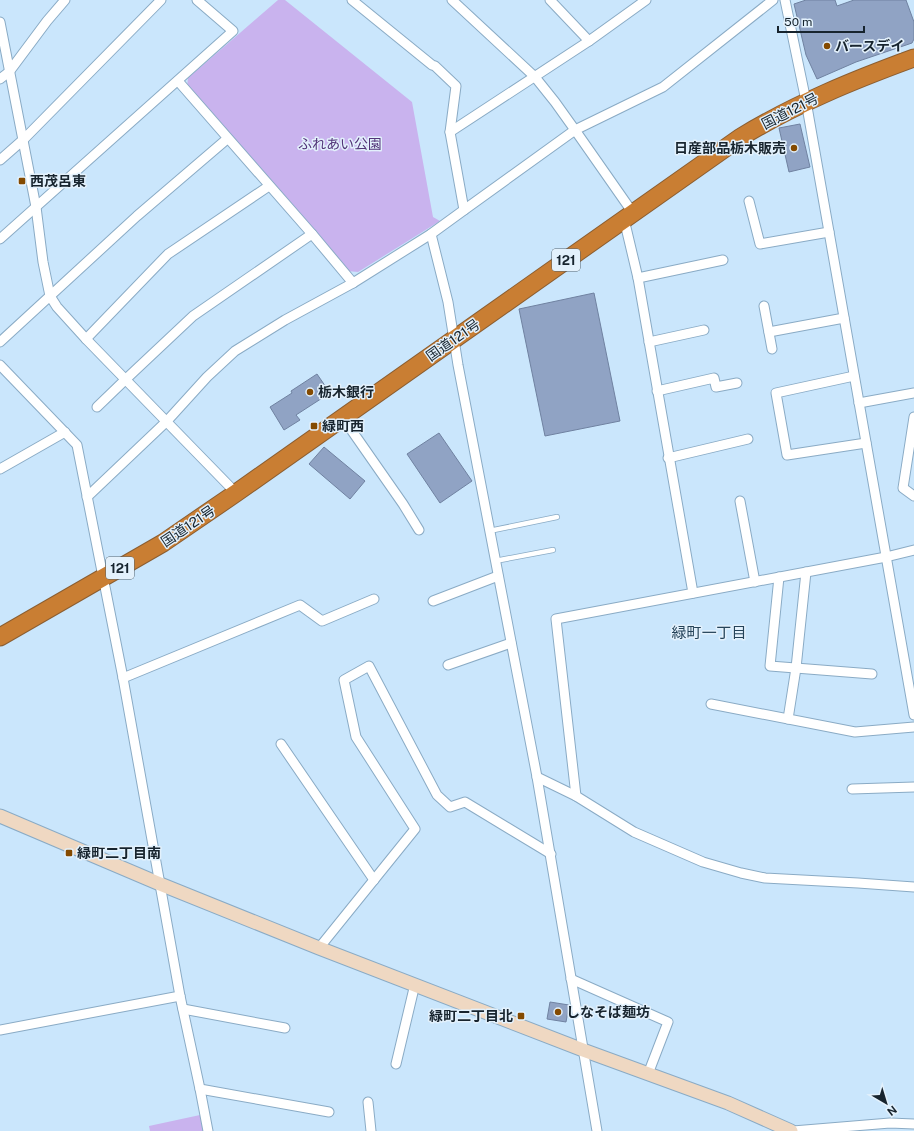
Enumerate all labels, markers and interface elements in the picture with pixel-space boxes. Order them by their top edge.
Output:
scale bar [778,8,864,34]
text: 50 m [784,15,812,29]
place label: バースデイ [835,38,904,54]
marker: バースデイ [822,41,832,51]
street label: 国道121号 [759,90,821,132]
park label: ふれあい公園 [298,136,382,152]
place label: 日産部品栃木販売 [674,140,786,156]
marker: 日産部品栃木販売 [789,143,799,153]
place label: 西茂呂東 [30,173,86,189]
marker: 西茂呂東 [17,176,27,186]
road number: 121 [552,249,580,271]
street label: 国道121号 [423,316,483,364]
place label: 栃木銀行 [318,384,374,400]
marker: 栃木銀行 [305,387,315,397]
place label: 緑町西 [322,418,364,434]
marker: 緑町西 [309,421,319,431]
street label: 国道121号 [158,502,218,550]
road number: 121 [106,557,134,579]
district label: 緑町一丁目 [671,624,747,641]
place label: 緑町二丁目南 [77,845,161,861]
marker: 緑町二丁目南 [64,848,74,858]
place label: しなそば麺坊 [566,1004,650,1020]
marker: しなそば麺坊 [553,1007,563,1017]
place label: 緑町二丁目北 [429,1008,513,1024]
marker: 緑町二丁目北 [516,1011,526,1021]
north arrow [866,1083,906,1123]
text: N [885,1104,899,1118]

